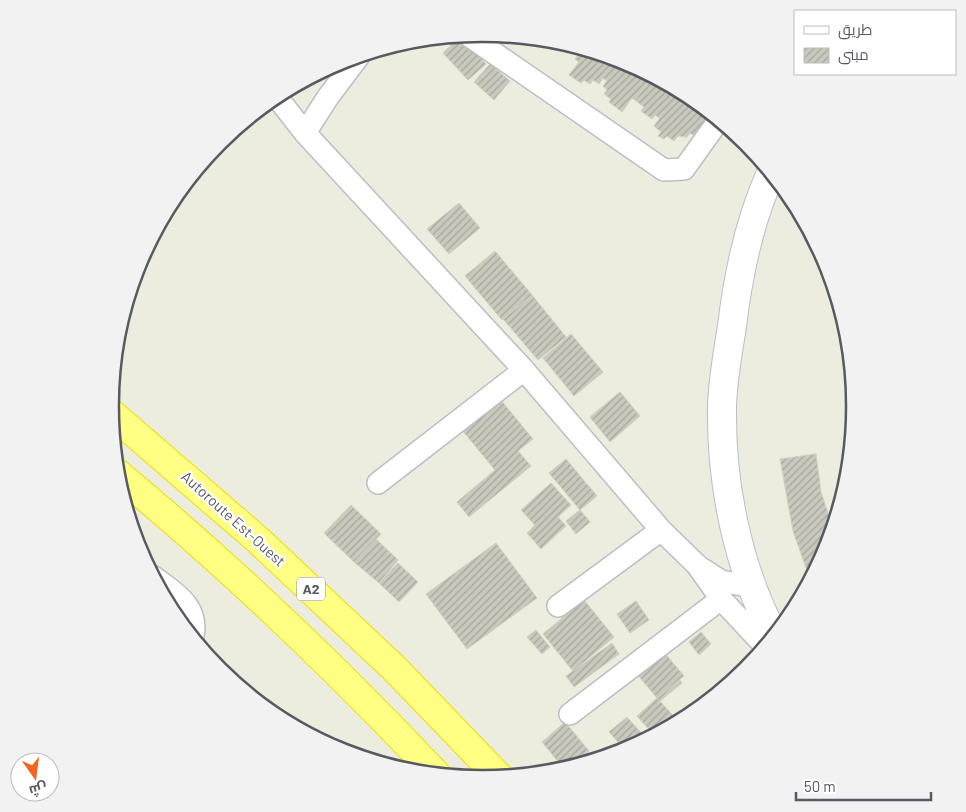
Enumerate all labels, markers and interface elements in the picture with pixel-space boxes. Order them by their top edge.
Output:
legend [794,10,956,75]
text: طريق [838,20,872,40]
text: مبنى [838,45,869,65]
street label: Autoroute Est-Ouest [178,467,289,570]
road number: A2 [297,578,325,600]
north arrow [10,752,60,802]
scale bar [796,770,931,802]
text: 50 m [804,777,836,795]
text: ش [27,779,49,801]

